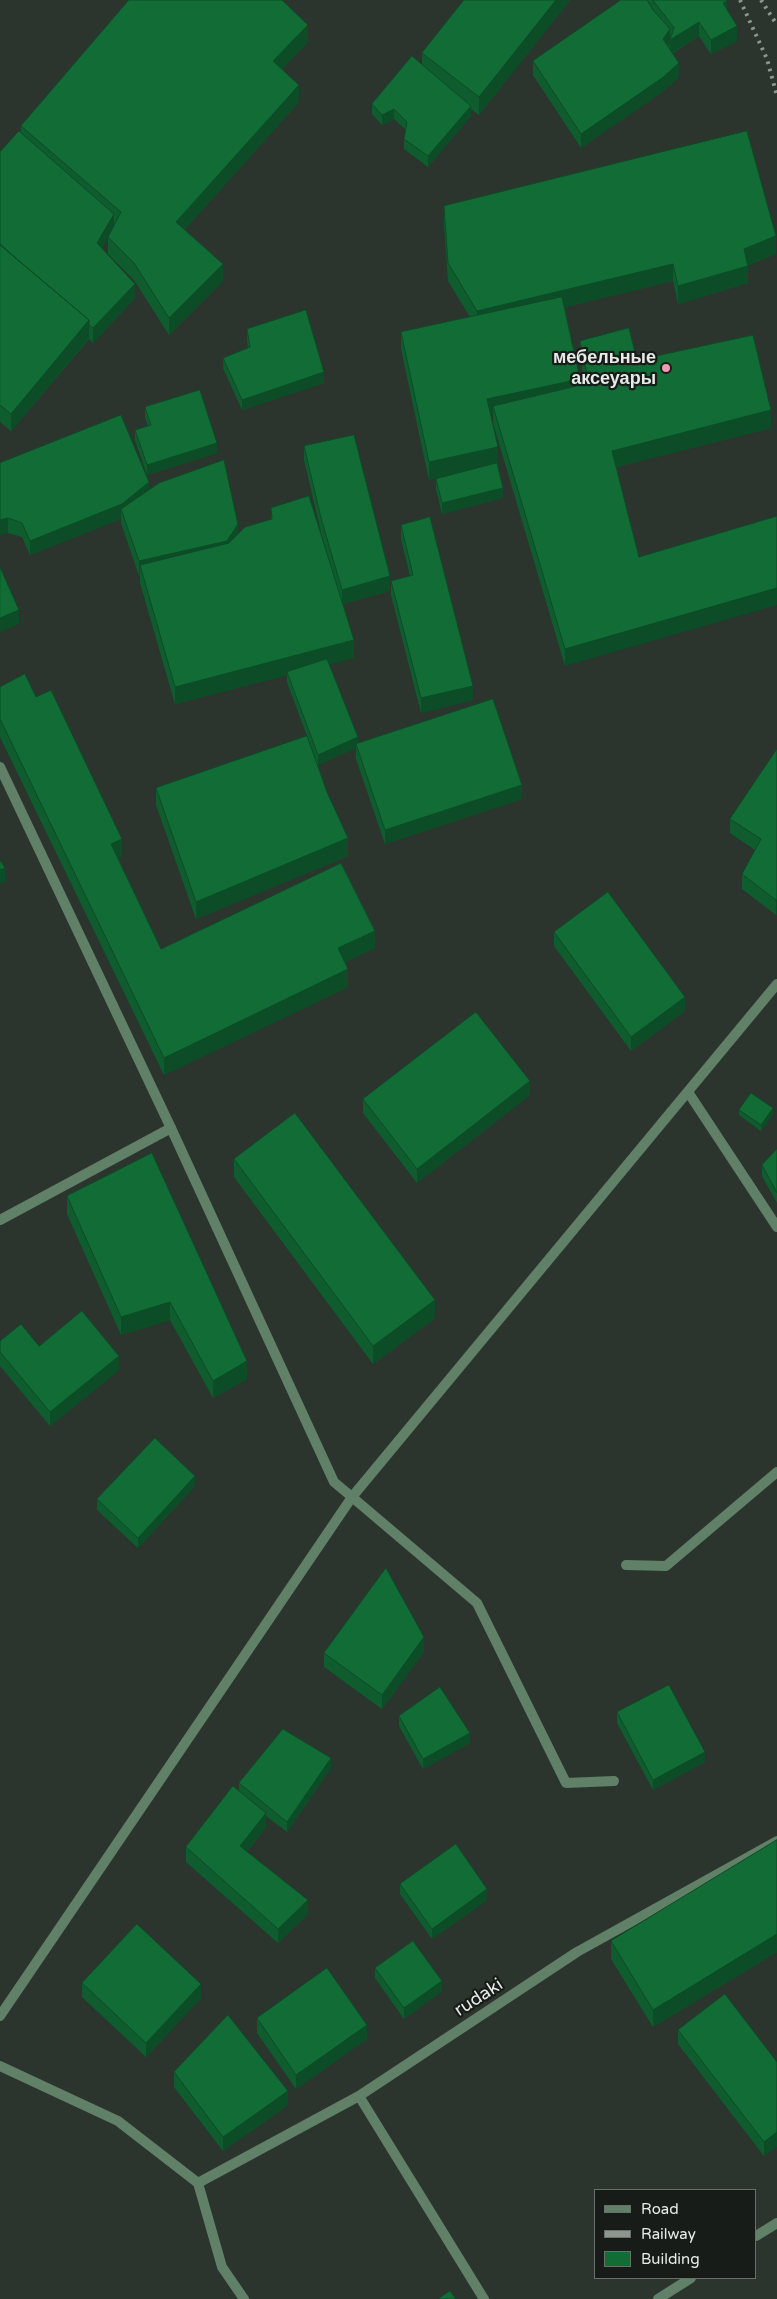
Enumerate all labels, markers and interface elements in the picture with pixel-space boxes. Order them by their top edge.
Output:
place label: мебельные аксеуары [553,347,656,389]
marker: мебельные аксеуары [660,362,672,374]
street label: rudaki [451,1974,507,2022]
legend [594,2189,757,2279]
text: Road [641,2200,679,2218]
text: Railway [641,2225,696,2243]
text: Building [641,2250,700,2268]

